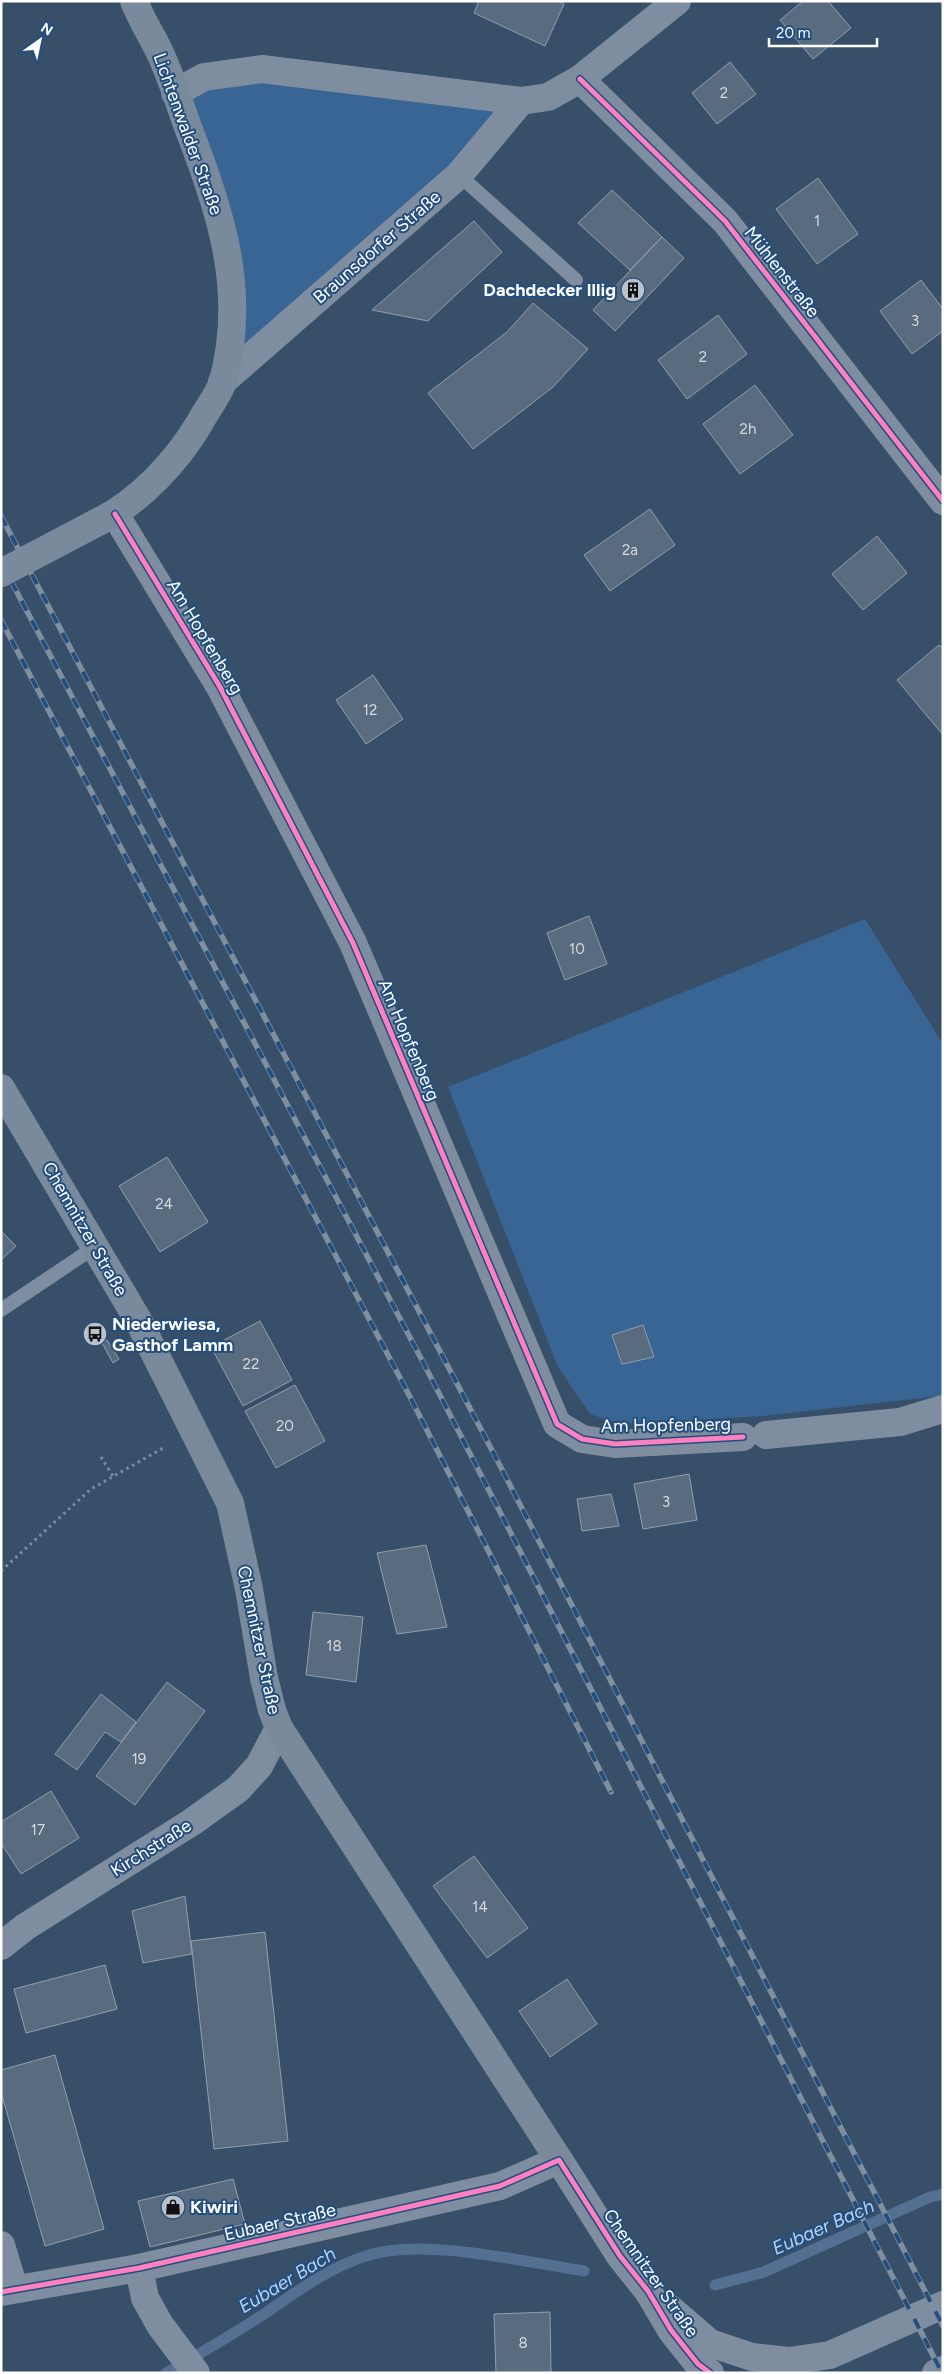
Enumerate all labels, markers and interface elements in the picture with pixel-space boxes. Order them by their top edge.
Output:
north arrow [15,15,65,65]
scale bar [769,15,876,47]
text: N [38,19,56,40]
text: 20 m [776,24,810,42]
street label: Lichtenwalder Straße [148,50,228,218]
house number: 2 [720,84,728,102]
street label: Braunsdorfer Straße [309,185,445,308]
house number: 1 [814,212,820,230]
street label: Mühlenstraße [740,222,825,322]
building icon: Dachdecker Illig [620,277,646,303]
place label: Dachdecker Illig [483,279,616,301]
house number: 3 [911,312,919,330]
house number: 2 [699,348,707,366]
house number: 2h [740,420,756,438]
house number: 2a [622,541,638,559]
street label: Am Hopfenberg [162,576,248,698]
house number: 12 [363,701,377,719]
house number: 10 [569,940,585,958]
street label: Am Hopfenberg [373,976,445,1104]
street label: Chemnitzer Straße [38,1158,132,1300]
house number: 24 [155,1195,173,1213]
place label: Niederwiesa, Gasthof Lamm [112,1313,233,1356]
bus stop icon: Niederwiesa, Gasthof Lamm [82,1321,108,1347]
house number: 22 [243,1355,259,1373]
street label: Am Hopfenberg [601,1413,731,1437]
house number: 20 [276,1417,294,1435]
house number: 3 [662,1493,670,1511]
street label: Chemnitzer Straße [232,1564,286,1717]
house number: 18 [326,1637,342,1655]
house number: 19 [132,1750,146,1768]
street label: Kirchstraße [106,1814,196,1882]
house number: 17 [31,1821,45,1839]
house number: 14 [472,1898,488,1916]
shop icon: Kiwiri [160,2194,186,2220]
water label: Eubaer Bach [768,2194,878,2260]
place label: Kiwiri [190,2196,238,2218]
street label: Eubaer Straße [222,2198,338,2246]
street label: Chemnitzer Straße [599,2205,704,2341]
water label: Eubaer Bach [234,2242,340,2318]
house number: 8 [518,2334,528,2352]

